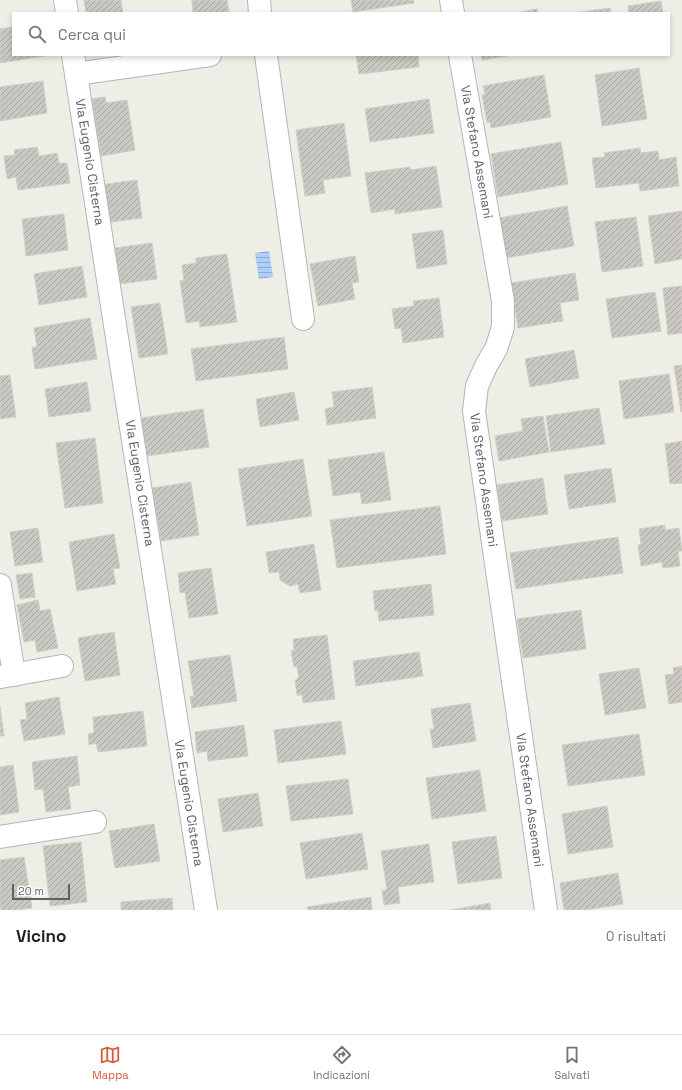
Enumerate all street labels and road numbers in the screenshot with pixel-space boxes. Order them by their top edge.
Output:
street label: Via Stefano Assemani [457,84,497,220]
street label: Via Eugenio Cisterna [72,97,108,227]
street label: Via Stefano Assemani [466,412,502,548]
street label: Via Eugenio Cisterna [122,418,158,548]
street label: Via Stefano Assemani [512,732,548,868]
street label: Via Eugenio Cisterna [171,738,207,868]

